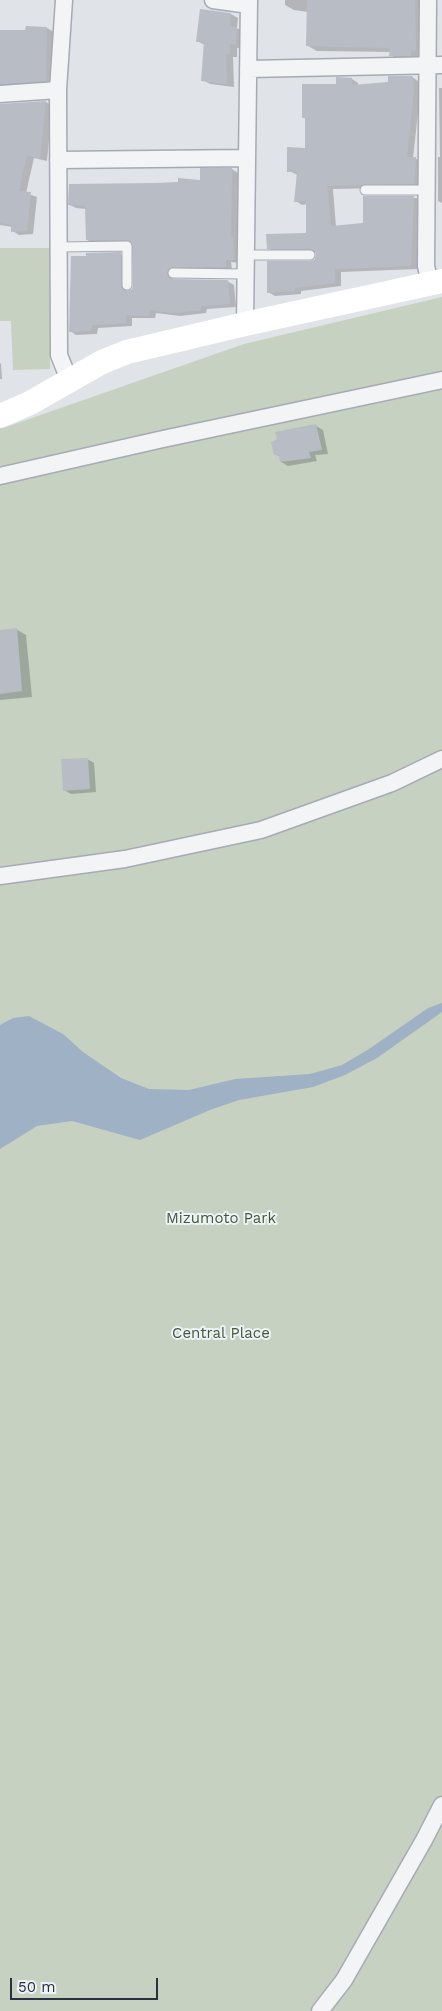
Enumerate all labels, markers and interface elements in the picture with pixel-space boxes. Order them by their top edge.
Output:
park label: Mizumoto Park [166,1210,276,1228]
park label: Central Place [172,1325,270,1343]
scale bar [12,1968,160,2000]
text: 50 m [18,1978,55,1996]

